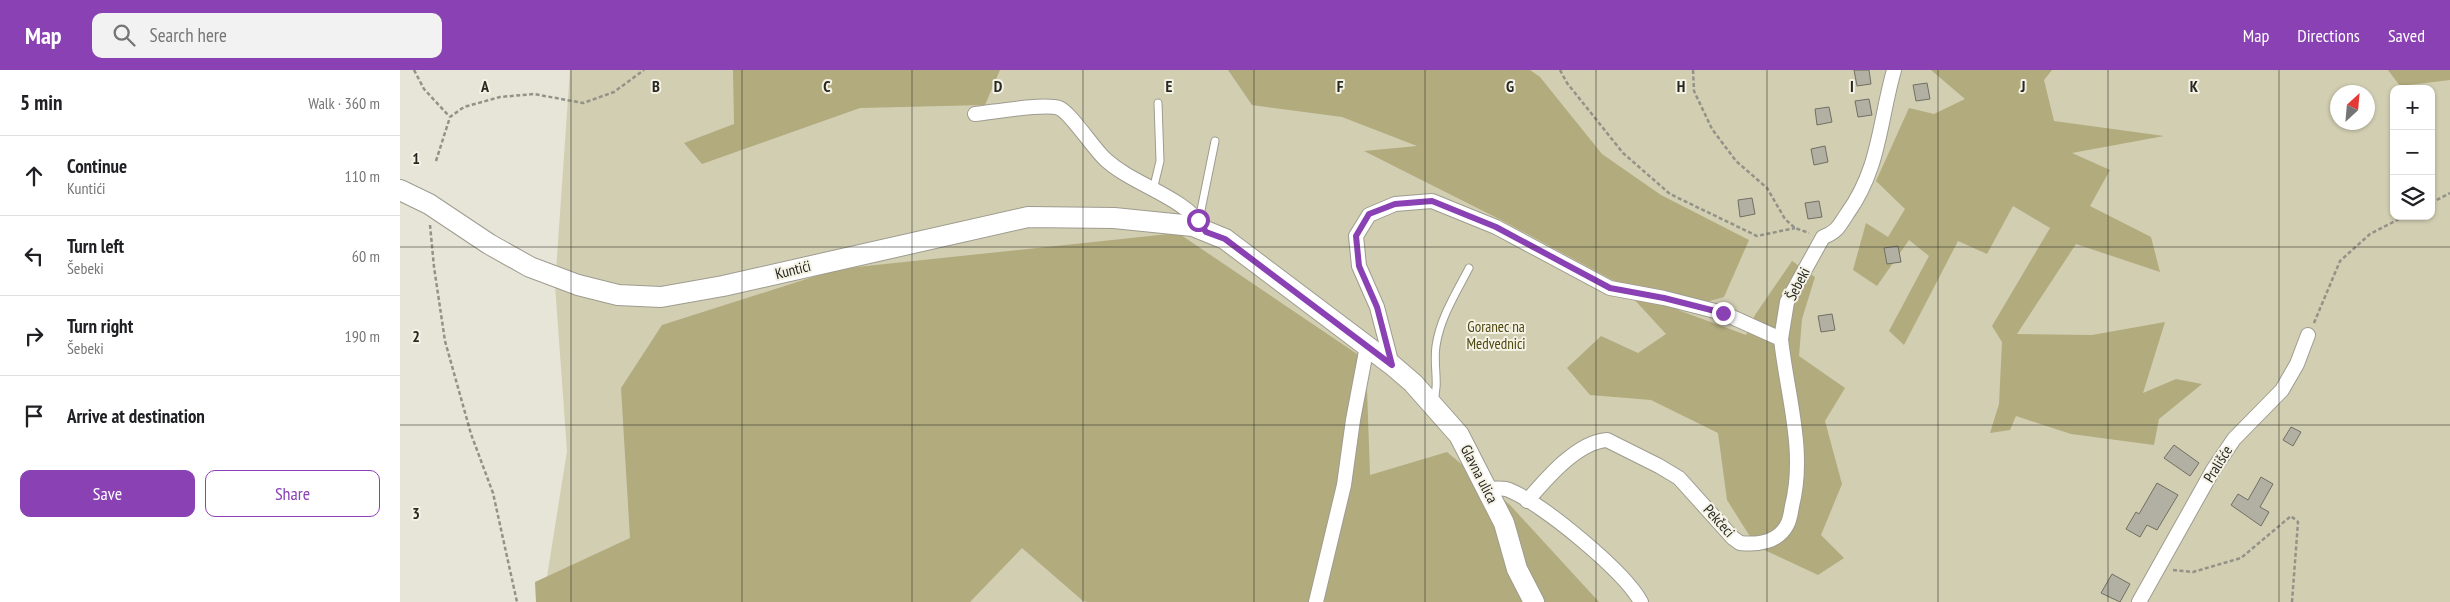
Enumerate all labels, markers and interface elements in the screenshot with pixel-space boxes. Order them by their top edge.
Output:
search box [92,13,442,58]
text: Map [25,20,62,51]
icon: search [110,21,138,49]
text: Search here [150,23,227,47]
text: Map [2243,24,2269,47]
text: Directions [2297,24,2360,47]
text: Saved [2388,24,2425,47]
text: A [480,76,490,96]
text: B [652,76,660,96]
text: C [823,76,831,96]
text: D [994,76,1003,96]
text: E [1166,76,1173,96]
text: F [1337,76,1344,96]
text: G [1506,76,1514,96]
text: H [1677,76,1685,96]
text: I [1850,76,1854,96]
text: J [2020,76,2025,96]
text: K [2190,76,2199,96]
north arrow [2330,85,2375,130]
map controls [2390,85,2435,220]
button: + [2390,85,2435,130]
text: 5 min [20,89,62,116]
text: Walk · 360 m [308,93,380,113]
button: − [2390,130,2435,175]
text: 1 [412,148,420,168]
text: Continue [67,154,127,178]
icon: ahead [20,162,48,190]
text: 110 m [345,166,380,186]
button: layers [2390,175,2435,220]
text: Kuntići [67,178,106,198]
route start [1187,209,1210,232]
text: Turn left [67,234,124,258]
icon: left [20,242,48,270]
text: 60 m [352,246,380,266]
street label: Kuntići [773,256,813,283]
text: Šebeki [67,258,104,278]
street label: Šebeki [1781,264,1814,303]
route end [1712,302,1735,325]
text: Turn right [67,314,133,338]
park label: Goranec na Medvednici [1466,317,1526,353]
icon: right [20,322,48,350]
text: 190 m [345,326,380,346]
text: 2 [412,326,420,346]
text: Šebeki [67,338,104,358]
icon: arrive [20,402,48,430]
text: Arrive at destination [67,404,205,428]
street label: Glavna ulica [1457,441,1502,506]
street label: Prališće [2199,442,2236,486]
button: Save [20,470,195,517]
button: Share [205,470,380,517]
street label: Pekčeci [1700,500,1739,541]
text: 3 [412,503,420,523]

